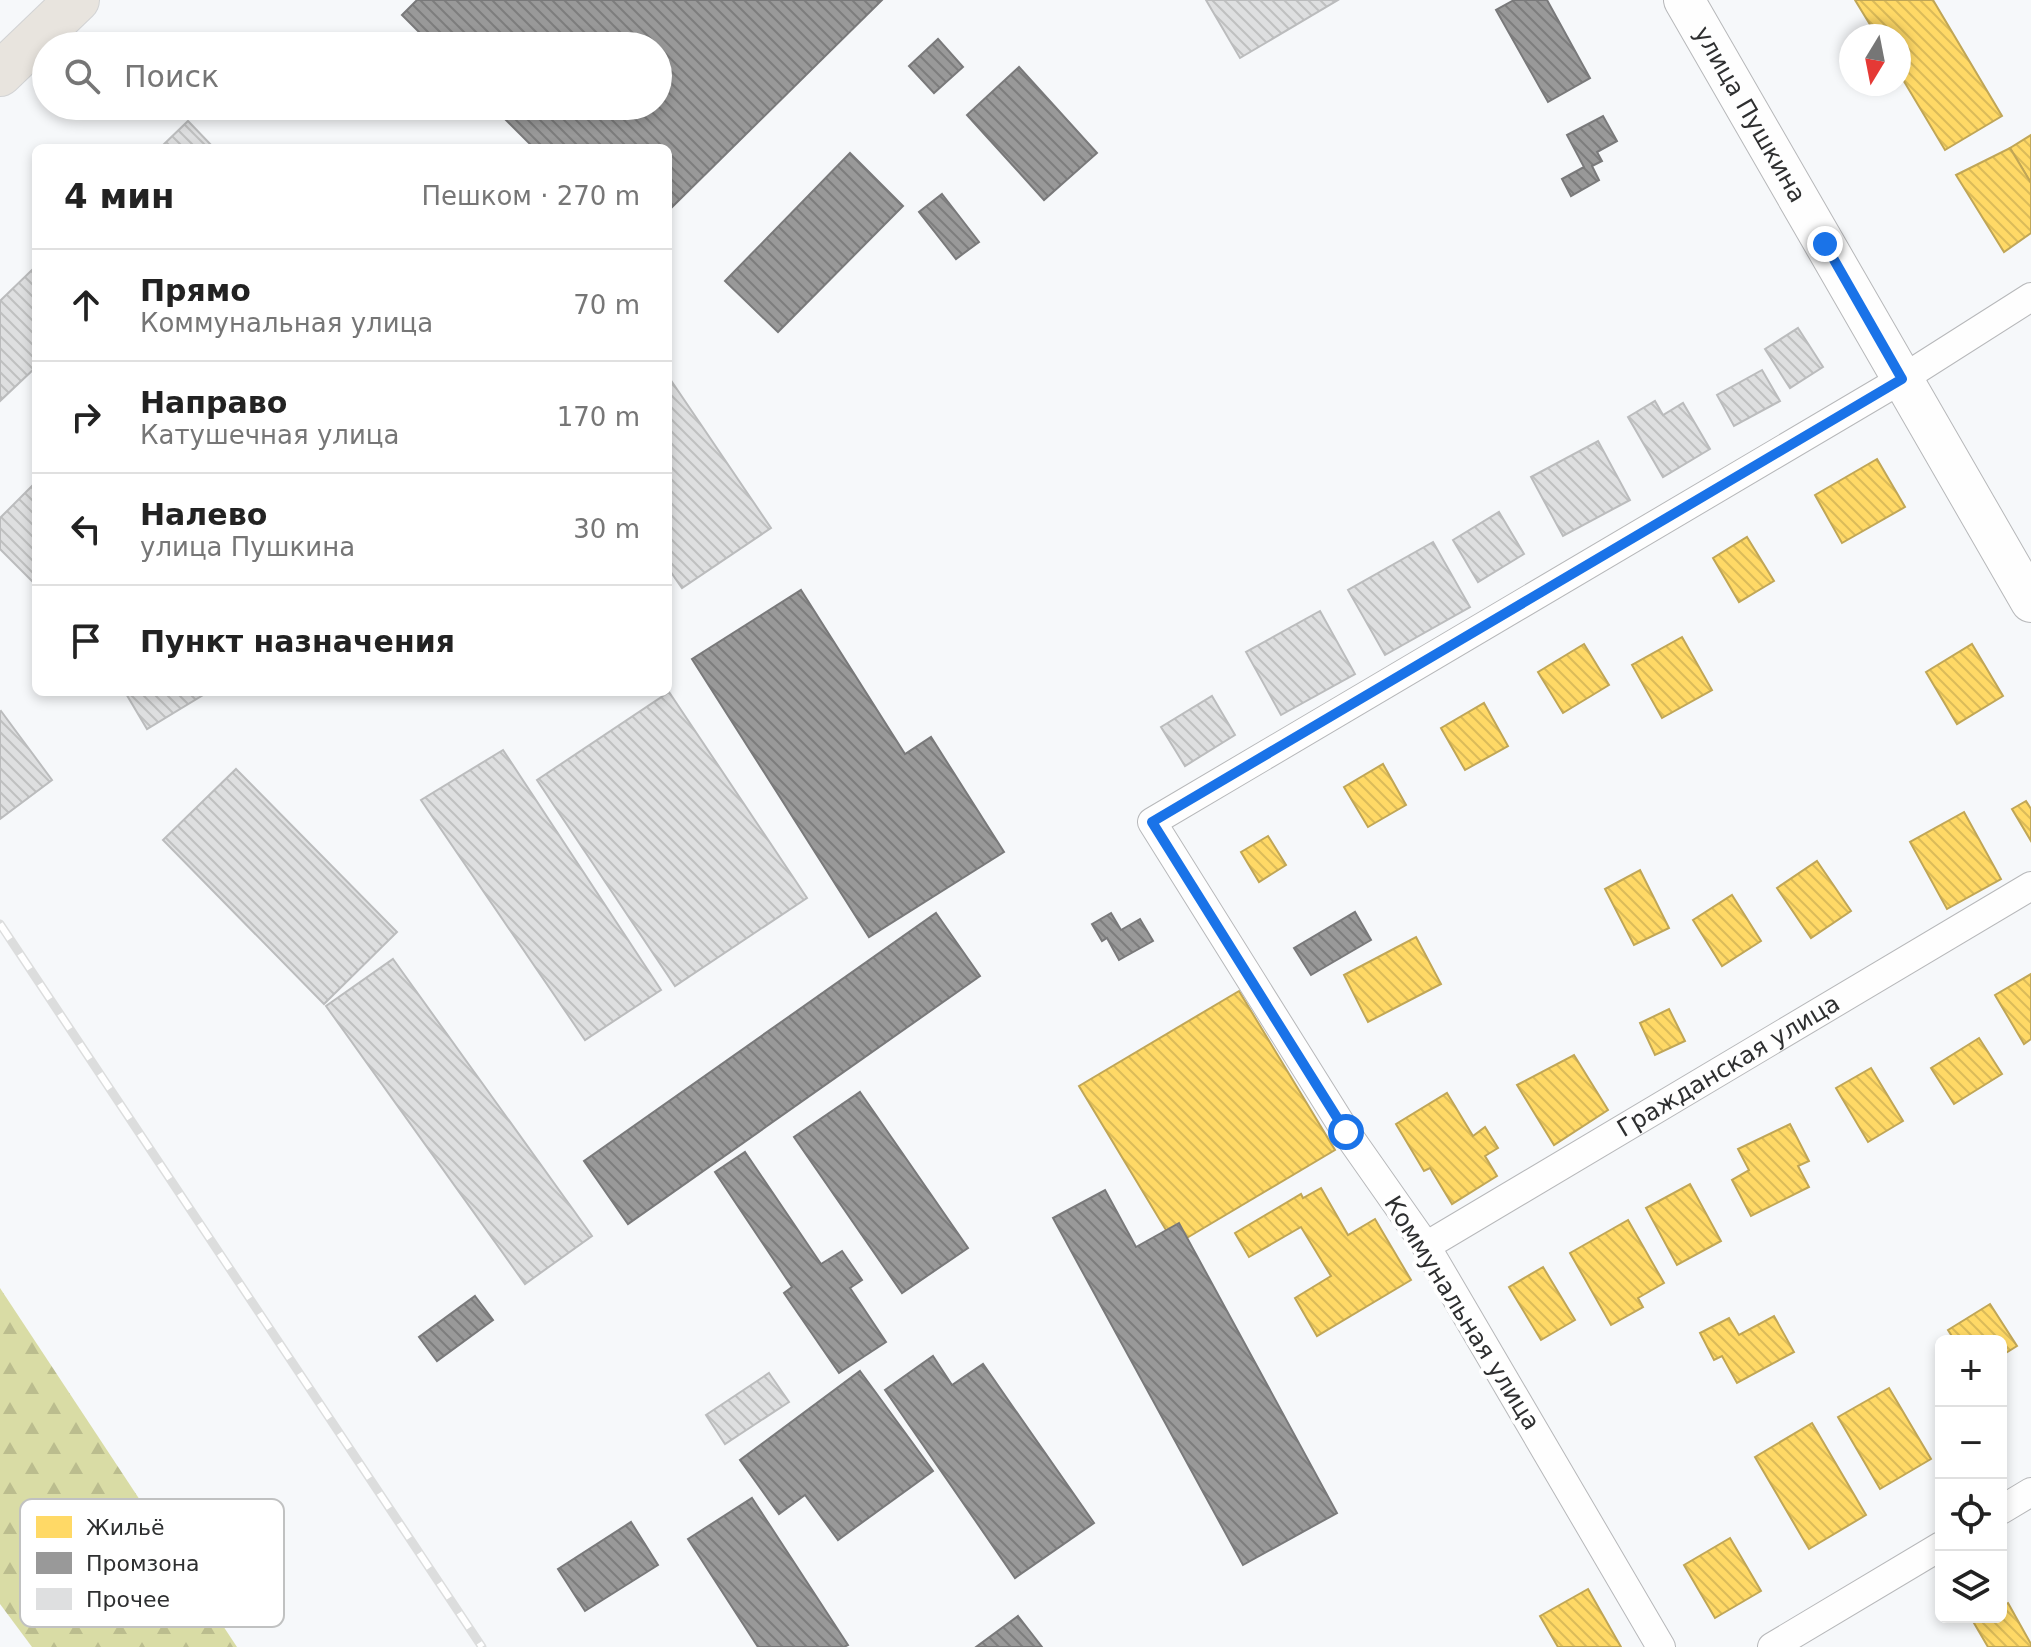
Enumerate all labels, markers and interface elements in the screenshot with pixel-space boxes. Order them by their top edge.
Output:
street label: улица Пушкина [1688,21,1812,207]
north arrow [1839,24,1911,96]
search box [32,32,672,120]
icon: search [60,54,104,98]
text: Поиск [124,59,219,94]
text: 4 мин [64,176,175,216]
text: Пешком · 270 m [421,181,640,211]
route end [1807,226,1843,262]
text: Прямо [140,273,251,308]
icon: ahead [64,283,108,327]
text: 70 m [573,290,640,320]
text: Коммунальная улица [140,308,433,338]
text: Направо [140,385,287,420]
icon: right [64,395,108,439]
text: 170 m [557,402,640,432]
text: Катушечная улица [140,420,399,450]
text: Налево [140,497,267,532]
icon: left [64,507,108,551]
text: 30 m [573,514,640,544]
text: улица Пушкина [140,532,355,562]
icon: arrive [64,619,108,663]
text: Пункт назначения [140,624,455,659]
street label: Гражданская улица [1612,989,1845,1143]
route start [1328,1114,1364,1150]
street label: Коммунальная улица [1378,1191,1546,1435]
map controls [1935,1335,2007,1623]
button: + [1935,1335,2007,1407]
button: − [1935,1407,2007,1479]
button: locate [1935,1479,2007,1551]
legend [20,1499,284,1627]
text: Жильё [86,1515,165,1540]
text: Промзона [86,1551,200,1576]
button: layers [1935,1551,2007,1623]
text: Прочее [86,1587,170,1612]

